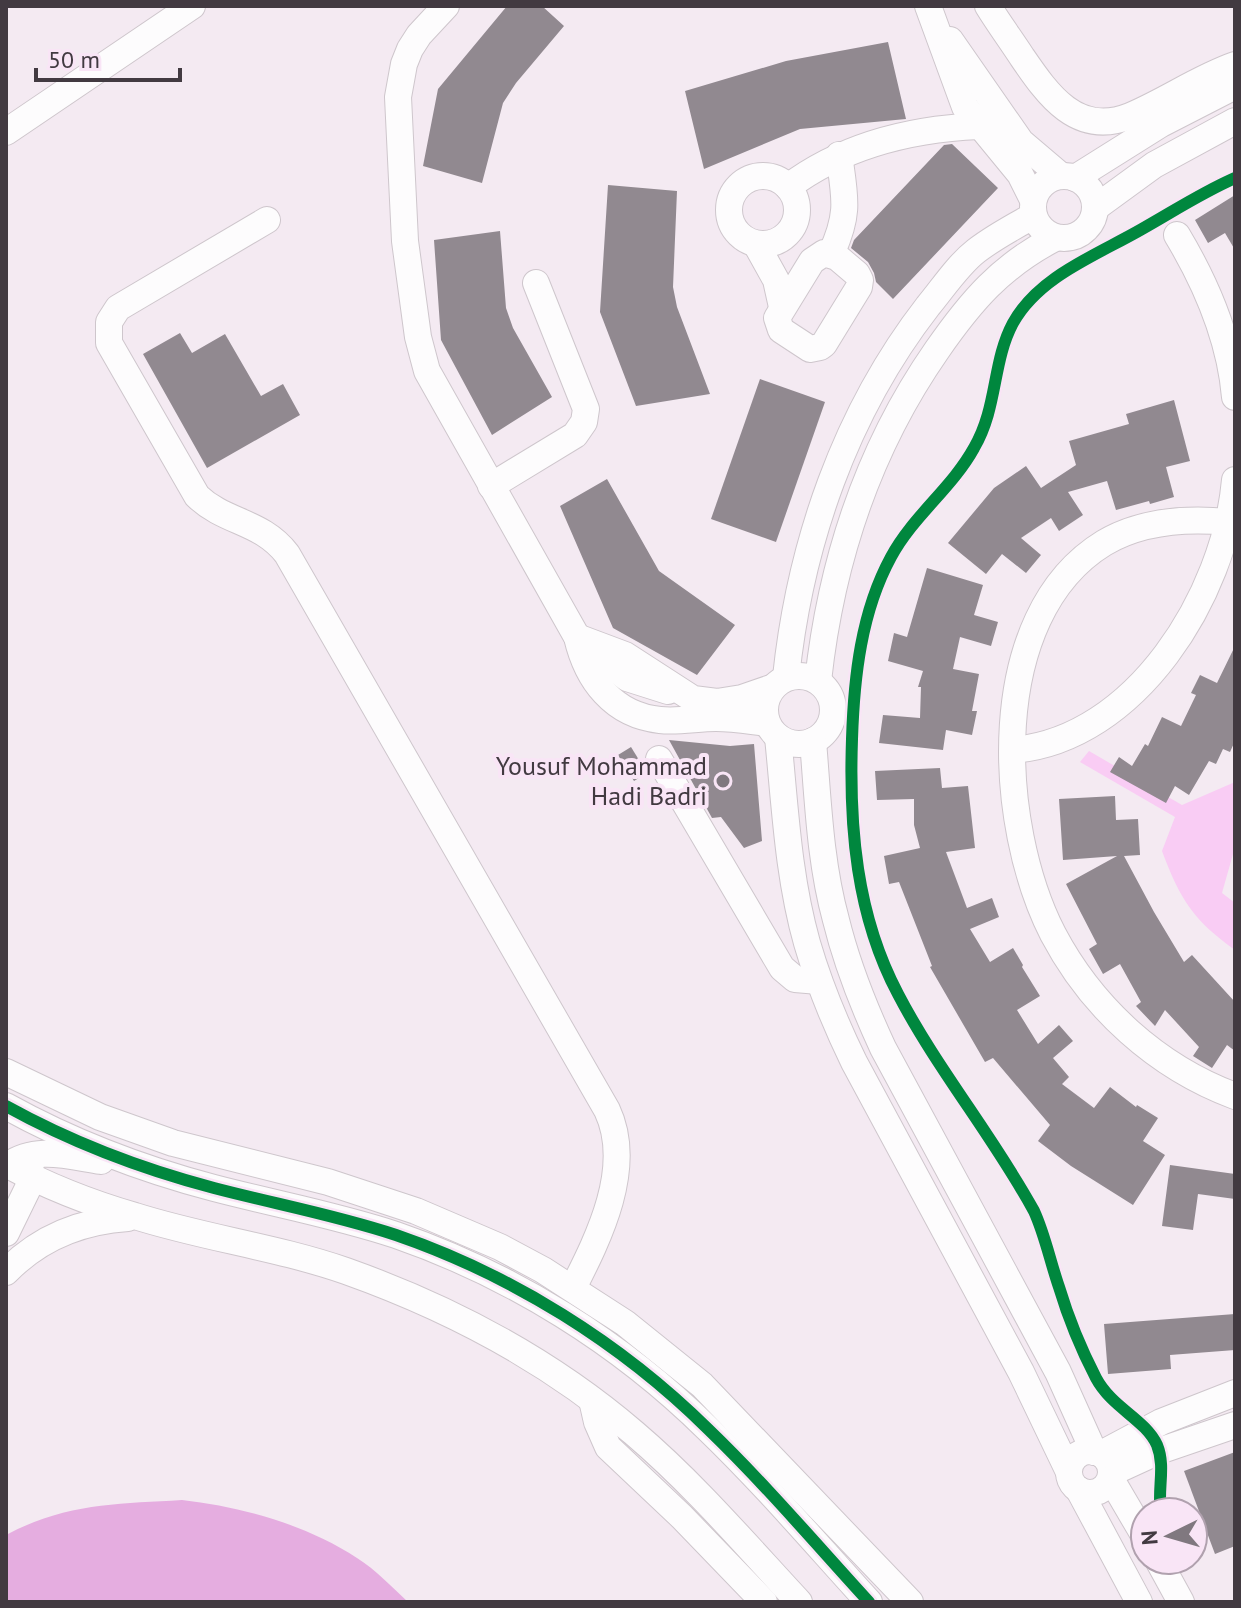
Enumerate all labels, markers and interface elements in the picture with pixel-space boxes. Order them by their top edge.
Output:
scale bar [36,32,180,82]
text: 50 m [48,44,100,75]
place label: Yousuf Mohammad Hadi Badri [496,749,707,812]
marker: Yousuf Mohammad Hadi Badri [714,772,732,790]
north arrow [1129,1496,1209,1576]
text: N [1134,1529,1164,1546]

